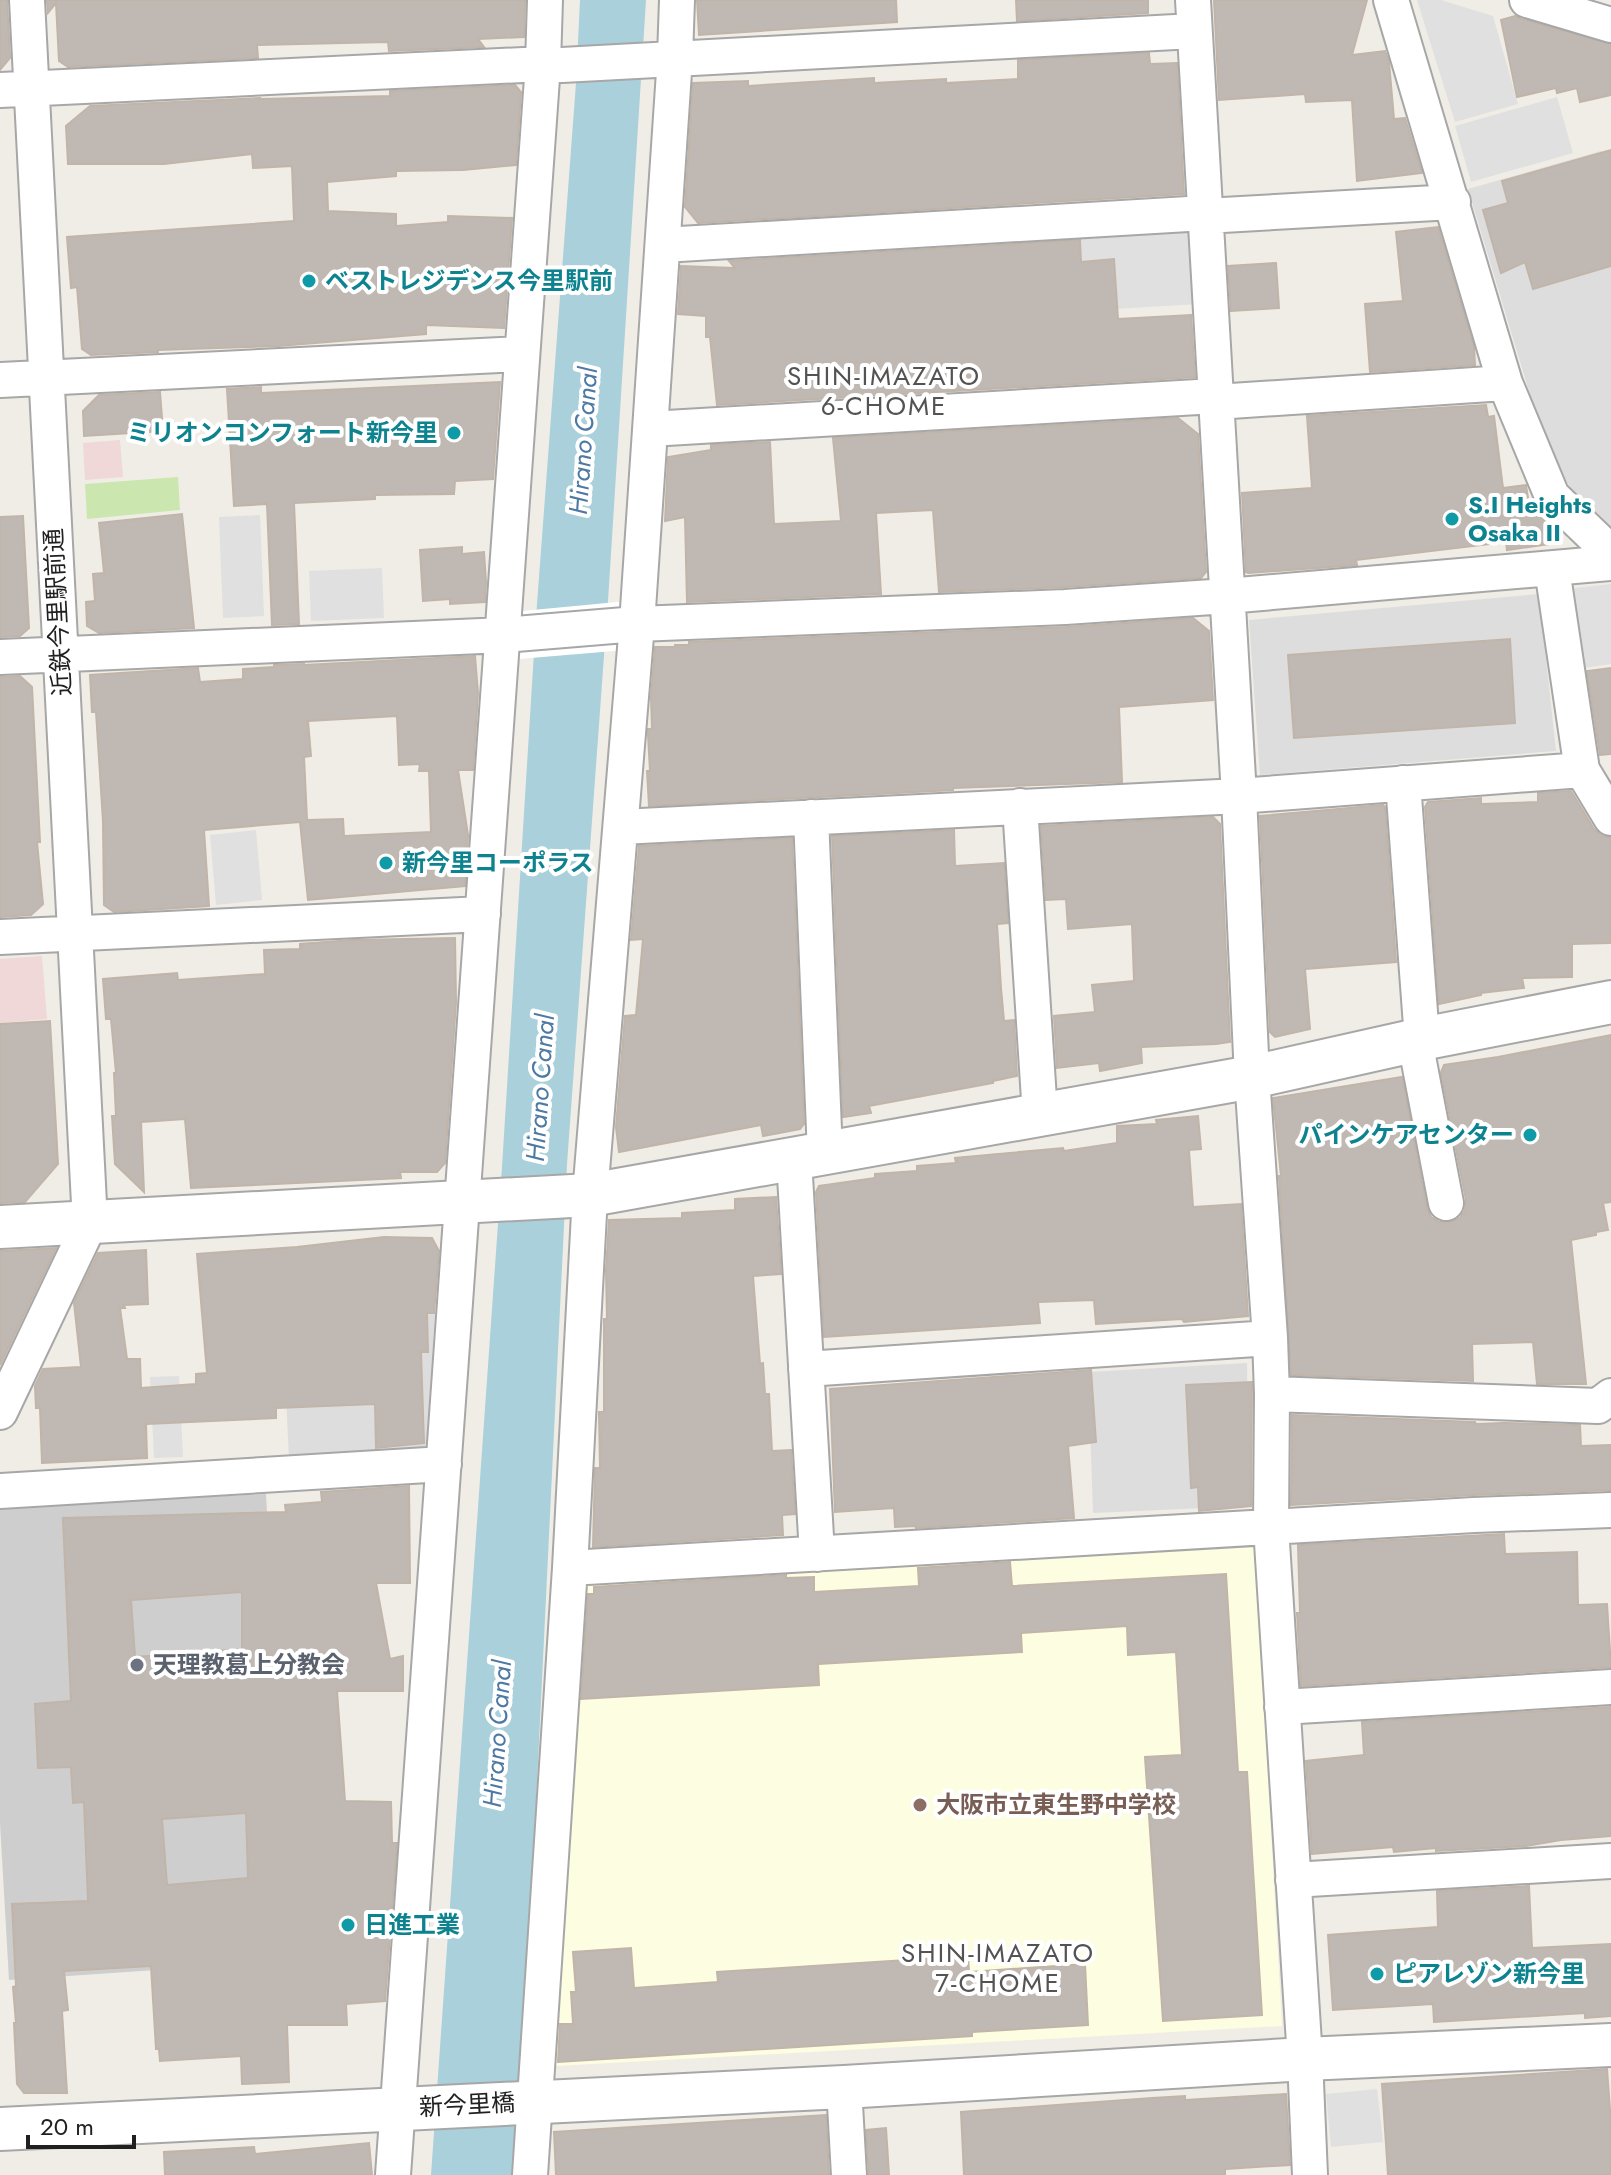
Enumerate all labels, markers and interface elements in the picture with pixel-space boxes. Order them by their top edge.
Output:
place label: ベストレジデンス今里駅前 [325,263,613,298]
marker: ベストレジデンス今里駅前 [300,272,318,290]
district label: SHIN-IMAZATO 6-CHOME [787,357,981,425]
water label: Hirano Canal [559,365,607,516]
place label: ミリオンコンフォート新今里 [127,415,438,450]
marker: ミリオンコンフォート新今里 [445,424,463,442]
place label: S.I Heights Osaka II [1468,487,1592,550]
marker: S.I Heights Osaka II [1443,510,1461,528]
street label: 近鉄今里駅前通 [36,527,79,697]
place label: 新今里コーポラス [402,845,594,880]
marker: 新今里コーポラス [377,854,395,872]
water label: Hirano Canal [516,1012,564,1163]
place label: パインケアセンター [1298,1117,1514,1152]
marker: パインケアセンター [1521,1126,1539,1144]
place label: 天理教葛上分教会 [153,1647,345,1682]
marker: 天理教葛上分教会 [128,1656,146,1674]
water label: Hirano Canal [473,1658,521,1809]
place label: 大阪市立東生野中学校 [936,1787,1176,1822]
marker: 大阪市立東生野中学校 [911,1796,929,1814]
place label: 日進工業 [364,1907,460,1942]
marker: 日進工業 [339,1916,357,1934]
district label: SHIN-IMAZATO 7-CHOME [901,1934,1095,2002]
place label: ピアレゾン新今里 [1393,1956,1585,1991]
marker: ピアレゾン新今里 [1368,1965,1386,1983]
street label: 新今里橋 [418,2085,516,2124]
scale bar [28,2099,134,2149]
text: 20 m [40,2109,94,2144]

